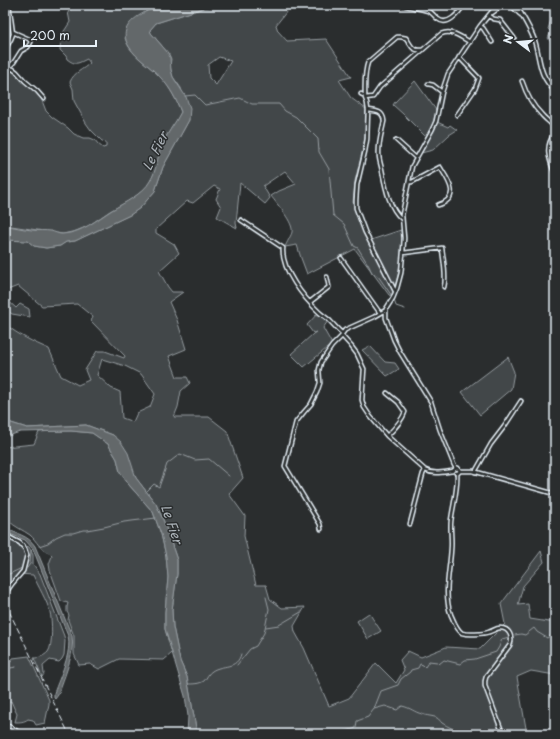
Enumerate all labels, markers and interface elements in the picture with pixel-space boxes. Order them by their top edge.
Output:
scale bar [24,22,96,48]
north arrow [498,22,538,62]
text: 200 m [30,26,70,44]
text: N [499,32,517,46]
water label: Le Fier [137,127,173,173]
water label: Le Fier [157,502,189,548]

